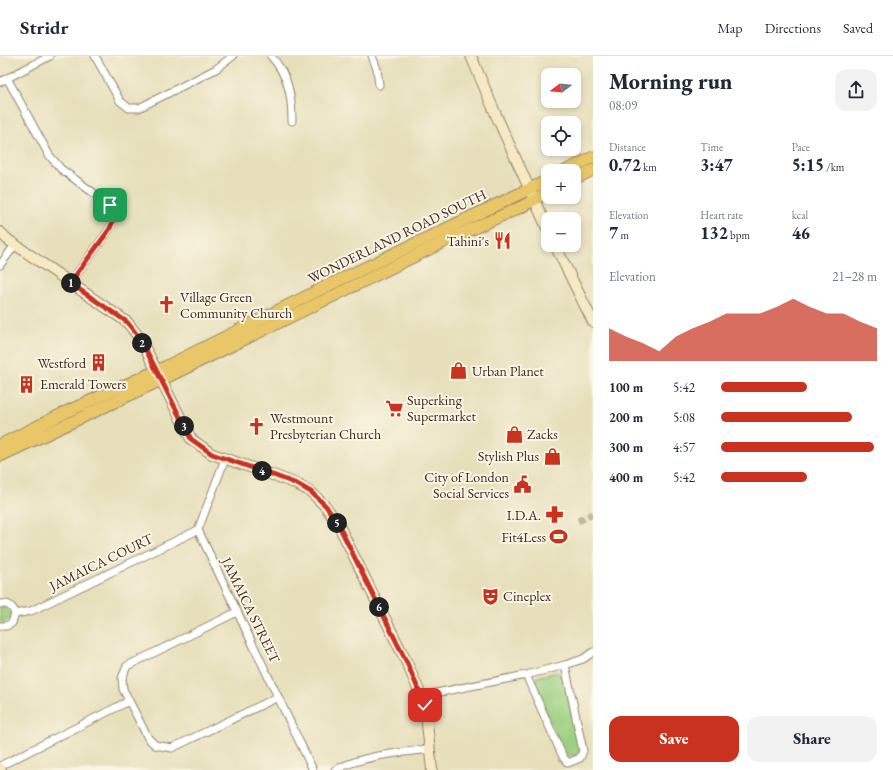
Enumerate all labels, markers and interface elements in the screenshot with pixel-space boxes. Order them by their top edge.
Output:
text: Stridr [20,15,68,40]
text: Map [717,19,743,37]
text: Directions [765,19,821,37]
text: Saved [843,19,873,37]
text: Morning run [609,67,733,96]
north arrow [541,68,581,108]
map controls [541,68,581,252]
button: share [835,69,877,111]
text: 08:09 [609,97,637,114]
button: locate [541,116,581,156]
text: Distance [609,140,646,154]
text: Time [700,140,723,154]
text: Pace [792,140,810,154]
text: 0.72 [609,154,641,176]
text: 3:47 [700,154,733,176]
text: 5:15 [792,154,824,176]
text: km [641,160,657,174]
text: /km [824,160,844,174]
button: + [541,164,581,204]
street label: WONDERLAND ROAD SOUTH [305,185,489,287]
pin [93,188,127,222]
icon: arrive [99,194,121,216]
text: Elevation [609,208,649,222]
text: Heart rate [700,208,743,222]
text: kcal [792,208,808,222]
button: − [541,212,581,252]
text: 7 [609,222,618,244]
text: 132 [700,222,728,244]
text: 46 [792,222,810,244]
text: m [618,228,629,242]
text: bpm [728,228,750,242]
restaurant icon: Tahini's [492,231,512,251]
place label: Tahini's [447,232,489,250]
text: Elevation [609,268,656,285]
text: 21–28 m [832,268,877,285]
pin: 1 [61,273,81,293]
text: 1 [68,276,74,290]
place label: Village Green Community Church [180,288,292,322]
church icon: Village Green Community Church [157,295,177,315]
pin: 2 [132,333,152,353]
text: 2 [139,336,145,350]
building icon: Westford [89,353,109,373]
place label: Westford [37,354,87,372]
shop icon: Urban Planet [449,361,469,381]
place label: Urban Planet [472,362,544,380]
building icon: Emerald Towers [17,374,37,394]
place label: Emerald Towers [40,375,127,393]
text: 100 m [609,379,643,396]
text: 5:42 [673,379,695,396]
place label: Superking Supermarket [407,391,476,425]
supermarket icon: Superking Supermarket [384,398,404,418]
place label: Westmount Presbyterian Church [270,409,381,443]
text: 200 m [609,409,643,426]
text: 5:08 [673,409,695,426]
pin: 3 [174,416,194,436]
church icon: Westmount Presbyterian Church [247,416,267,436]
text: 3 [181,419,187,433]
shop icon: Zacks [504,424,524,444]
place label: Zacks [527,425,558,443]
text: 300 m [609,439,643,456]
text: 4:57 [673,439,695,456]
shop icon: Stylish Plus [542,446,562,466]
place label: Stylish Plus [478,447,539,465]
pin: 4 [252,461,272,481]
text: 4 [259,464,265,478]
place label: City of London Social Services [424,468,510,502]
text: 400 m [609,469,643,486]
text: 5:42 [673,469,695,486]
public building icon: City of London Social Services [512,475,532,495]
pharmacy icon: I.D.A. [544,505,564,525]
place label: I.D.A. [507,506,541,524]
pin: 5 [327,513,347,533]
text: 5 [334,516,340,530]
sports icon: Fit4Less [549,527,569,547]
place label: Fit4Less [502,528,546,546]
street label: JAMAICA COURT [45,529,156,595]
street label: JAMAICA STREET [217,553,285,666]
theatre icon: Cineplex [480,586,500,606]
place label: Cineplex [503,587,551,605]
pin: 6 [369,597,389,617]
text: 6 [376,600,382,614]
pin [408,688,442,722]
icon: check [414,694,436,716]
button: Save [609,716,739,762]
button: Share [747,716,877,762]

